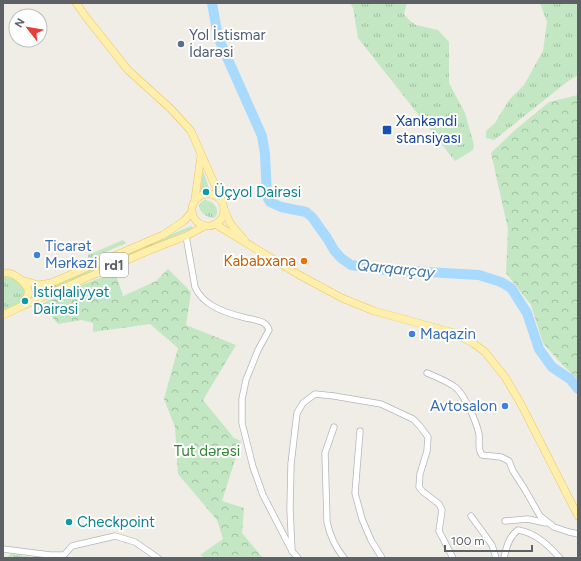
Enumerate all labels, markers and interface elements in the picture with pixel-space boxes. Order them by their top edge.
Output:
north arrow [8,8,48,48]
text: N [12,16,28,30]
place label: Yol İstismar İdarəsi [189,26,266,61]
marker: Yol İstismar İdarəsi [176,39,186,49]
place label: Xankəndi stansiyası [396,112,461,147]
marker: Xankəndi stansiyası [381,124,393,136]
place label: Üçyol Dairəsi [214,183,301,201]
marker: Üçyol Dairəsi [201,187,211,197]
place label: Ticarət Mərkəzi [45,237,98,272]
marker: Ticarət Mərkəzi [32,250,42,260]
place label: Kababxana [223,252,296,270]
road number: rd1 [100,253,128,277]
water label: Qarqarçay [356,255,436,282]
marker: Kababxana [299,256,309,266]
place label: İstiqlaliyyət Dairəsi [33,283,110,318]
marker: İstiqlaliyyət Dairəsi [20,296,30,306]
place label: Maqazin [420,325,476,343]
marker: Maqazin [407,329,417,339]
place label: Avtosalon [430,397,497,415]
marker: Avtosalon [500,401,510,411]
park label: Tut dərəsi [174,442,240,460]
place label: Checkpoint [77,513,155,531]
marker: Checkpoint [64,517,74,527]
scale bar [445,527,532,553]
text: 100 m [451,534,485,548]

